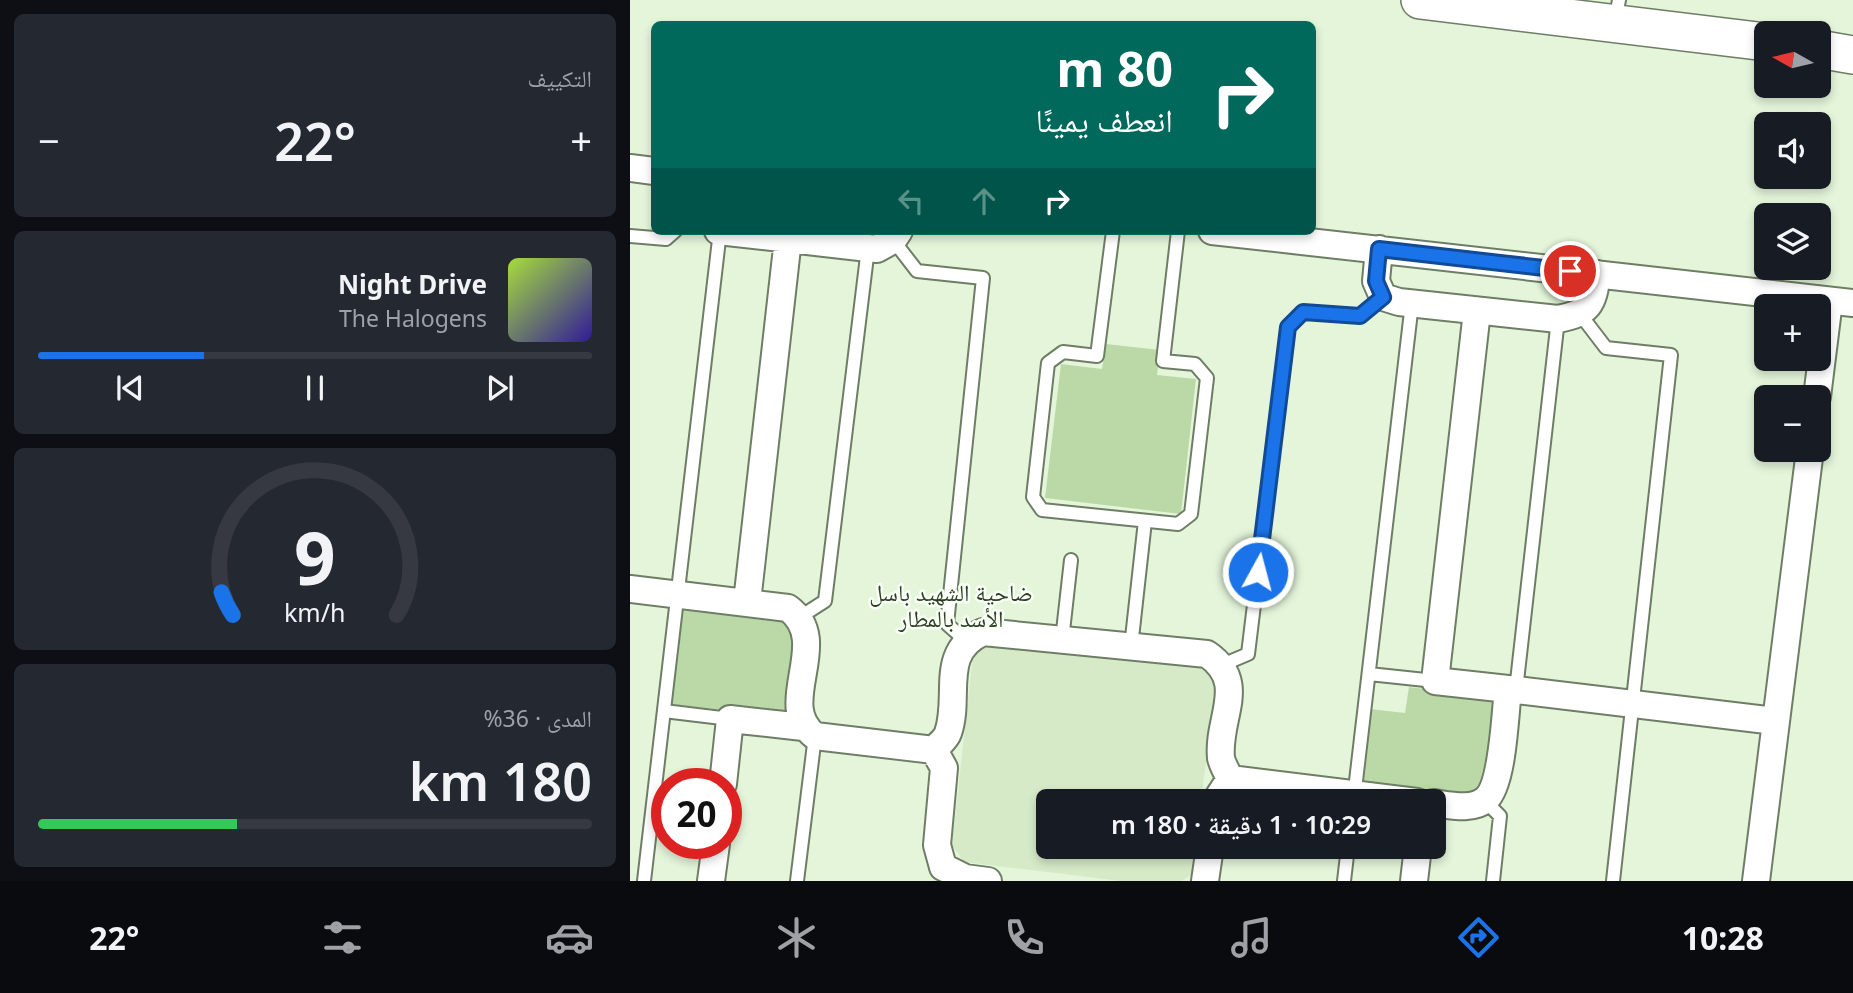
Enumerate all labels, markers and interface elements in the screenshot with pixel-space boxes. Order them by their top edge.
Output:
north arrow [1754,21,1830,98]
map controls [1754,21,1831,462]
text: 80 m [1056,35,1173,101]
icon: right [1197,49,1288,140]
text: التكييف [527,62,592,94]
text: انعطف يمينًا [1036,98,1173,141]
text: 22° [274,105,356,176]
button: sound [1754,112,1831,189]
text: − [38,114,60,166]
text: + [570,114,592,166]
icon: left [892,182,930,220]
icon: ahead [965,182,1003,220]
icon: right [1038,182,1076,220]
button: layers [1754,203,1831,280]
pin [1540,241,1600,301]
icon: arrive [1551,252,1589,290]
text: Night Drive [338,266,487,302]
button: + [1754,294,1831,371]
text: The Halogens [339,302,487,334]
icon: previous [111,369,149,407]
icon: pause [296,369,334,407]
icon: next [481,369,519,407]
button: − [1754,385,1831,462]
text: 9 [294,507,336,606]
position arrow [1221,535,1295,609]
district label: ضاحية الشهيد باسل الأسد بالمطار [869,576,1033,634]
text: km/h [284,595,346,629]
text: المدى · 36% [483,702,592,734]
text: 180 km [409,745,592,816]
speed limit sign: 20 [651,768,742,859]
text: 10:29 · 1 دقيقة · 180 m [1111,806,1371,842]
icon: filters [318,913,367,962]
icon: car [545,913,594,962]
icon: climate [772,913,821,962]
icon: phone [1000,913,1049,962]
icon: music [1227,913,1276,962]
icon: directions [1454,913,1503,962]
text: 22° [89,916,139,959]
text: 10:28 [1682,916,1764,959]

